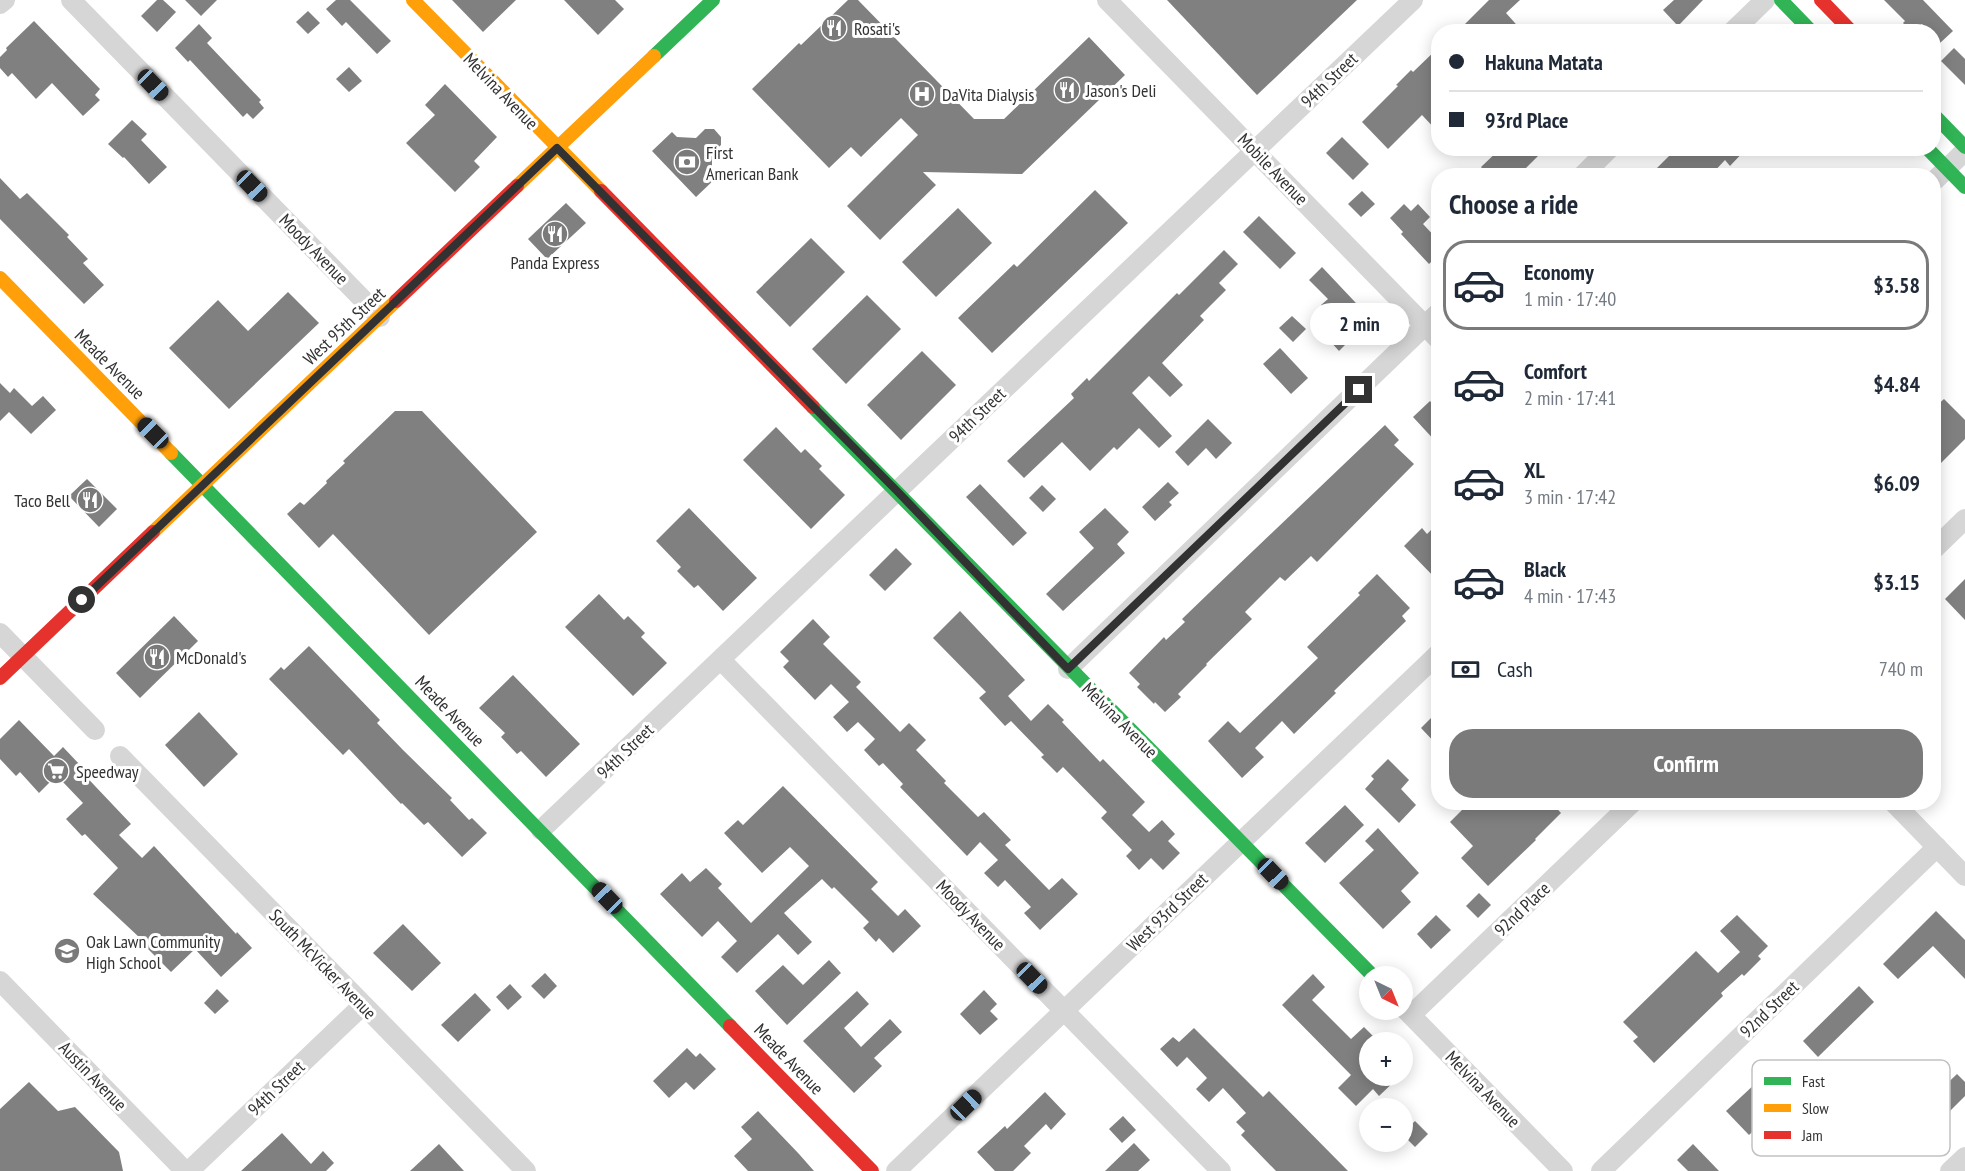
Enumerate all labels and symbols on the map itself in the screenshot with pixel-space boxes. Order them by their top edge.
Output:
restaurant icon: Rosati's [819,13,849,43]
place label: Rosati's [854,17,900,40]
street label: 94th Street [1296,47,1362,113]
street label: Melvina Avenue [459,48,543,134]
car [134,66,172,104]
restaurant icon: Jason's Deli [1052,75,1082,105]
hospital icon: DaVita Dialysis [907,79,937,109]
place label: Jason's Deli [1085,79,1157,102]
place label: DaVita Dialysis [942,83,1034,106]
street label: Mobile Avenue [1233,128,1313,210]
place label: First American Bank [706,141,798,185]
bank icon: First American Bank [672,147,702,177]
car [233,167,271,205]
street label: Moody Avenue [274,209,354,289]
restaurant icon: Panda Express [540,219,570,249]
place label: Panda Express [510,251,600,274]
street label: West 95th Street [298,282,390,370]
callout: 2 min [1310,303,1408,345]
street label: Meade Avenue [70,324,150,404]
route end [1345,376,1372,403]
street label: 94th Street [944,382,1010,448]
car [134,414,172,452]
restaurant icon: Taco Bell [75,485,105,515]
place label: Taco Bell [14,489,71,512]
route start [68,586,95,613]
restaurant icon: McDonald's [142,642,172,672]
place label: McDonald's [176,646,247,669]
street label: Meade Avenue [410,671,490,751]
street label: Melvina Avenue [1077,677,1163,763]
street label: 94th Street [592,718,658,784]
supermarket icon: Speedway [41,756,71,786]
place label: Speedway [76,760,139,783]
car [1254,855,1292,893]
street label: West 93rd Street [1122,868,1212,956]
street label: Moody Avenue [931,875,1011,955]
street label: 92nd Place [1489,877,1555,941]
car [588,879,626,917]
street label: South McVicker Avenue [265,904,381,1024]
place label: Oak Lawn Community High School [86,930,221,974]
school or university icon: Oak Lawn Community High School [52,936,82,966]
car [1013,959,1051,997]
north arrow [1359,966,1413,1020]
street label: 92nd Street [1735,975,1803,1043]
street label: Meade Avenue [749,1019,829,1099]
street label: Austin Avenue [54,1036,132,1116]
street label: Melvina Avenue [1441,1046,1525,1132]
street label: 94th Street [243,1055,309,1121]
legend [1752,1060,1950,1156]
text: Fast [1802,1071,1825,1091]
car [947,1086,985,1124]
text: Slow [1802,1098,1829,1118]
text: Jam [1801,1125,1823,1145]

